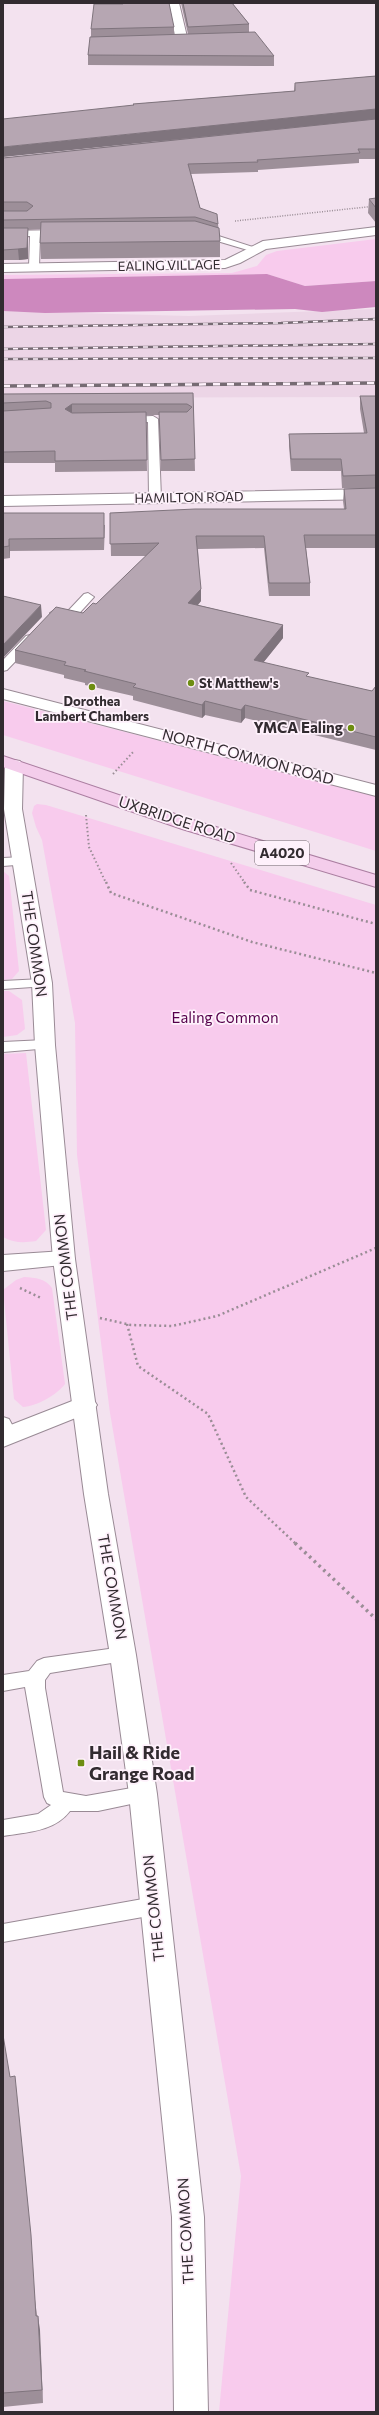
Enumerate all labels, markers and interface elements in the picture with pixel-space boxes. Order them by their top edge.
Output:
street label: EALING VILLAGE [117,256,221,274]
street label: HAMILTON ROAD [134,488,244,506]
place label: St Matthew's [199,675,279,691]
marker: St Matthew's [186,678,196,688]
marker: Dorothea Lambert Chambers [87,682,97,692]
place label: Dorothea Lambert Chambers [35,693,149,724]
place label: YMCA Ealing [254,718,343,736]
marker: YMCA Ealing [346,723,356,733]
street label: NORTH COMMON ROAD [160,724,336,788]
street label: UXBRIDGE ROAD [117,792,238,846]
road number: A4020 [255,841,309,865]
street label: THE COMMON [19,890,51,998]
park label: Ealing Common [172,1008,278,1026]
street label: THE COMMON [50,1213,80,1321]
street label: THE COMMON [95,1533,131,1641]
place label: Hail & Ride Grange Road [89,1741,194,1784]
marker: Hail & Ride Grange Road [76,1758,86,1768]
street label: THE COMMON [138,1854,168,1962]
street label: THE COMMON [173,2177,197,2285]

